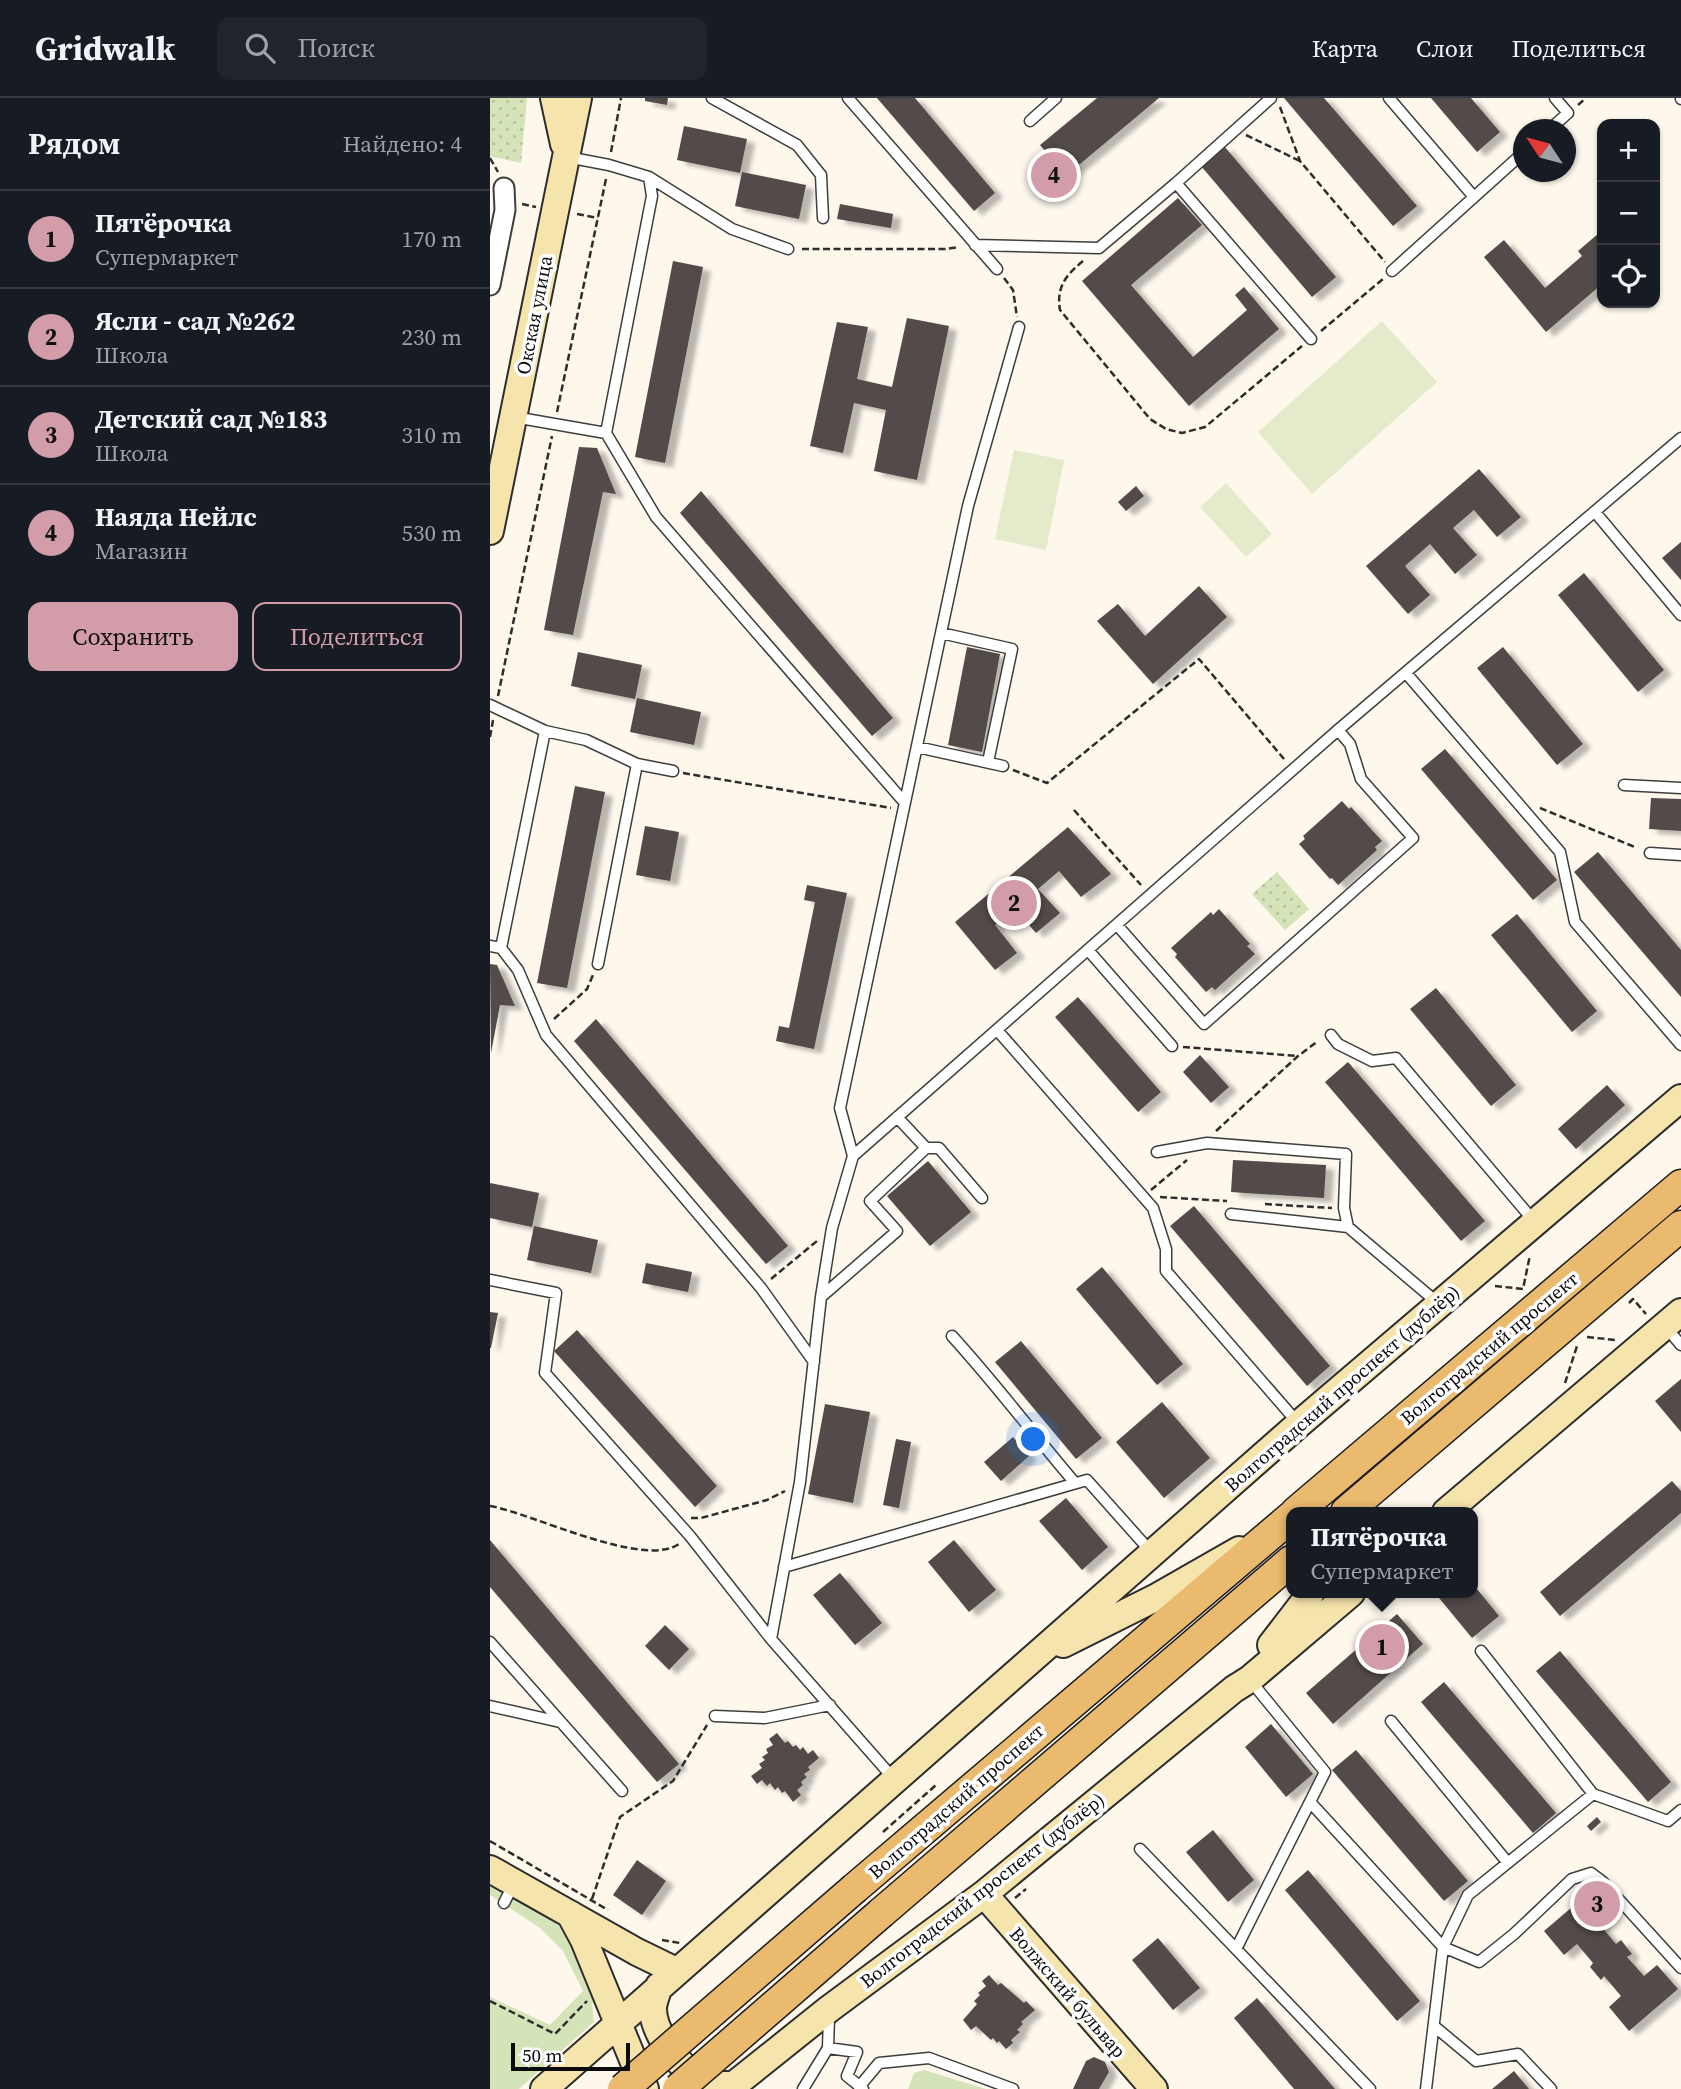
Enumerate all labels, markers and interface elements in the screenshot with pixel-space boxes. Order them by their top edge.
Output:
search box [217,17,707,80]
text: Gridwalk [35,26,175,71]
icon: search [241,29,279,67]
text: Поиск [297,30,375,66]
text: Карта [1312,32,1378,65]
text: Слои [1416,32,1473,65]
text: Поделиться [1511,32,1646,65]
north arrow [1513,119,1576,182]
map controls [1597,119,1660,308]
button: + [1597,119,1660,182]
text: Рядом [28,123,120,164]
text: Найдено: 4 [343,128,462,160]
pin: 4 [1031,149,1077,201]
button: − [1597,182,1660,245]
text: Пятёрочка [95,205,232,241]
text: 1 [45,223,57,255]
text: 170 m [401,223,462,255]
text: Супермаркет [95,241,238,273]
button: locate [1597,245,1660,308]
street label: Окская улица [510,253,558,377]
text: Ясли - сад №262 [95,303,295,339]
text: 2 [45,321,57,353]
text: 230 m [401,321,462,353]
text: Школа [95,339,168,371]
text: Детский сад №183 [95,401,327,437]
text: 3 [45,419,57,451]
text: 310 m [401,419,462,451]
text: Школа [95,437,168,469]
text: Наяда Нейлс [95,499,257,535]
text: 4 [45,517,57,549]
text: 530 m [401,517,462,549]
text: Магазин [95,535,188,567]
button: Сохранить [28,602,238,671]
button: Поделиться [252,602,462,671]
pin: 2 [991,877,1037,929]
street label: Волгоградский проспект [1395,1266,1583,1430]
street label: Волгоградский проспект (дублёр) [1219,1279,1465,1497]
your location [1016,1422,1050,1456]
popup [1286,1507,1478,1598]
text: Пятёрочка [1310,1519,1447,1555]
text: Супермаркет [1310,1555,1454,1587]
pin: 1 [1359,1621,1405,1673]
street label: Волгоградский проспект [863,1717,1049,1885]
street label: Волгоградский проспект (дублёр) [854,1786,1110,1994]
pin: 3 [1574,1878,1620,1930]
street label: Волжский бульвар [1004,1921,1132,2063]
scale bar [511,2040,630,2072]
text: 50 m [522,2042,563,2068]

